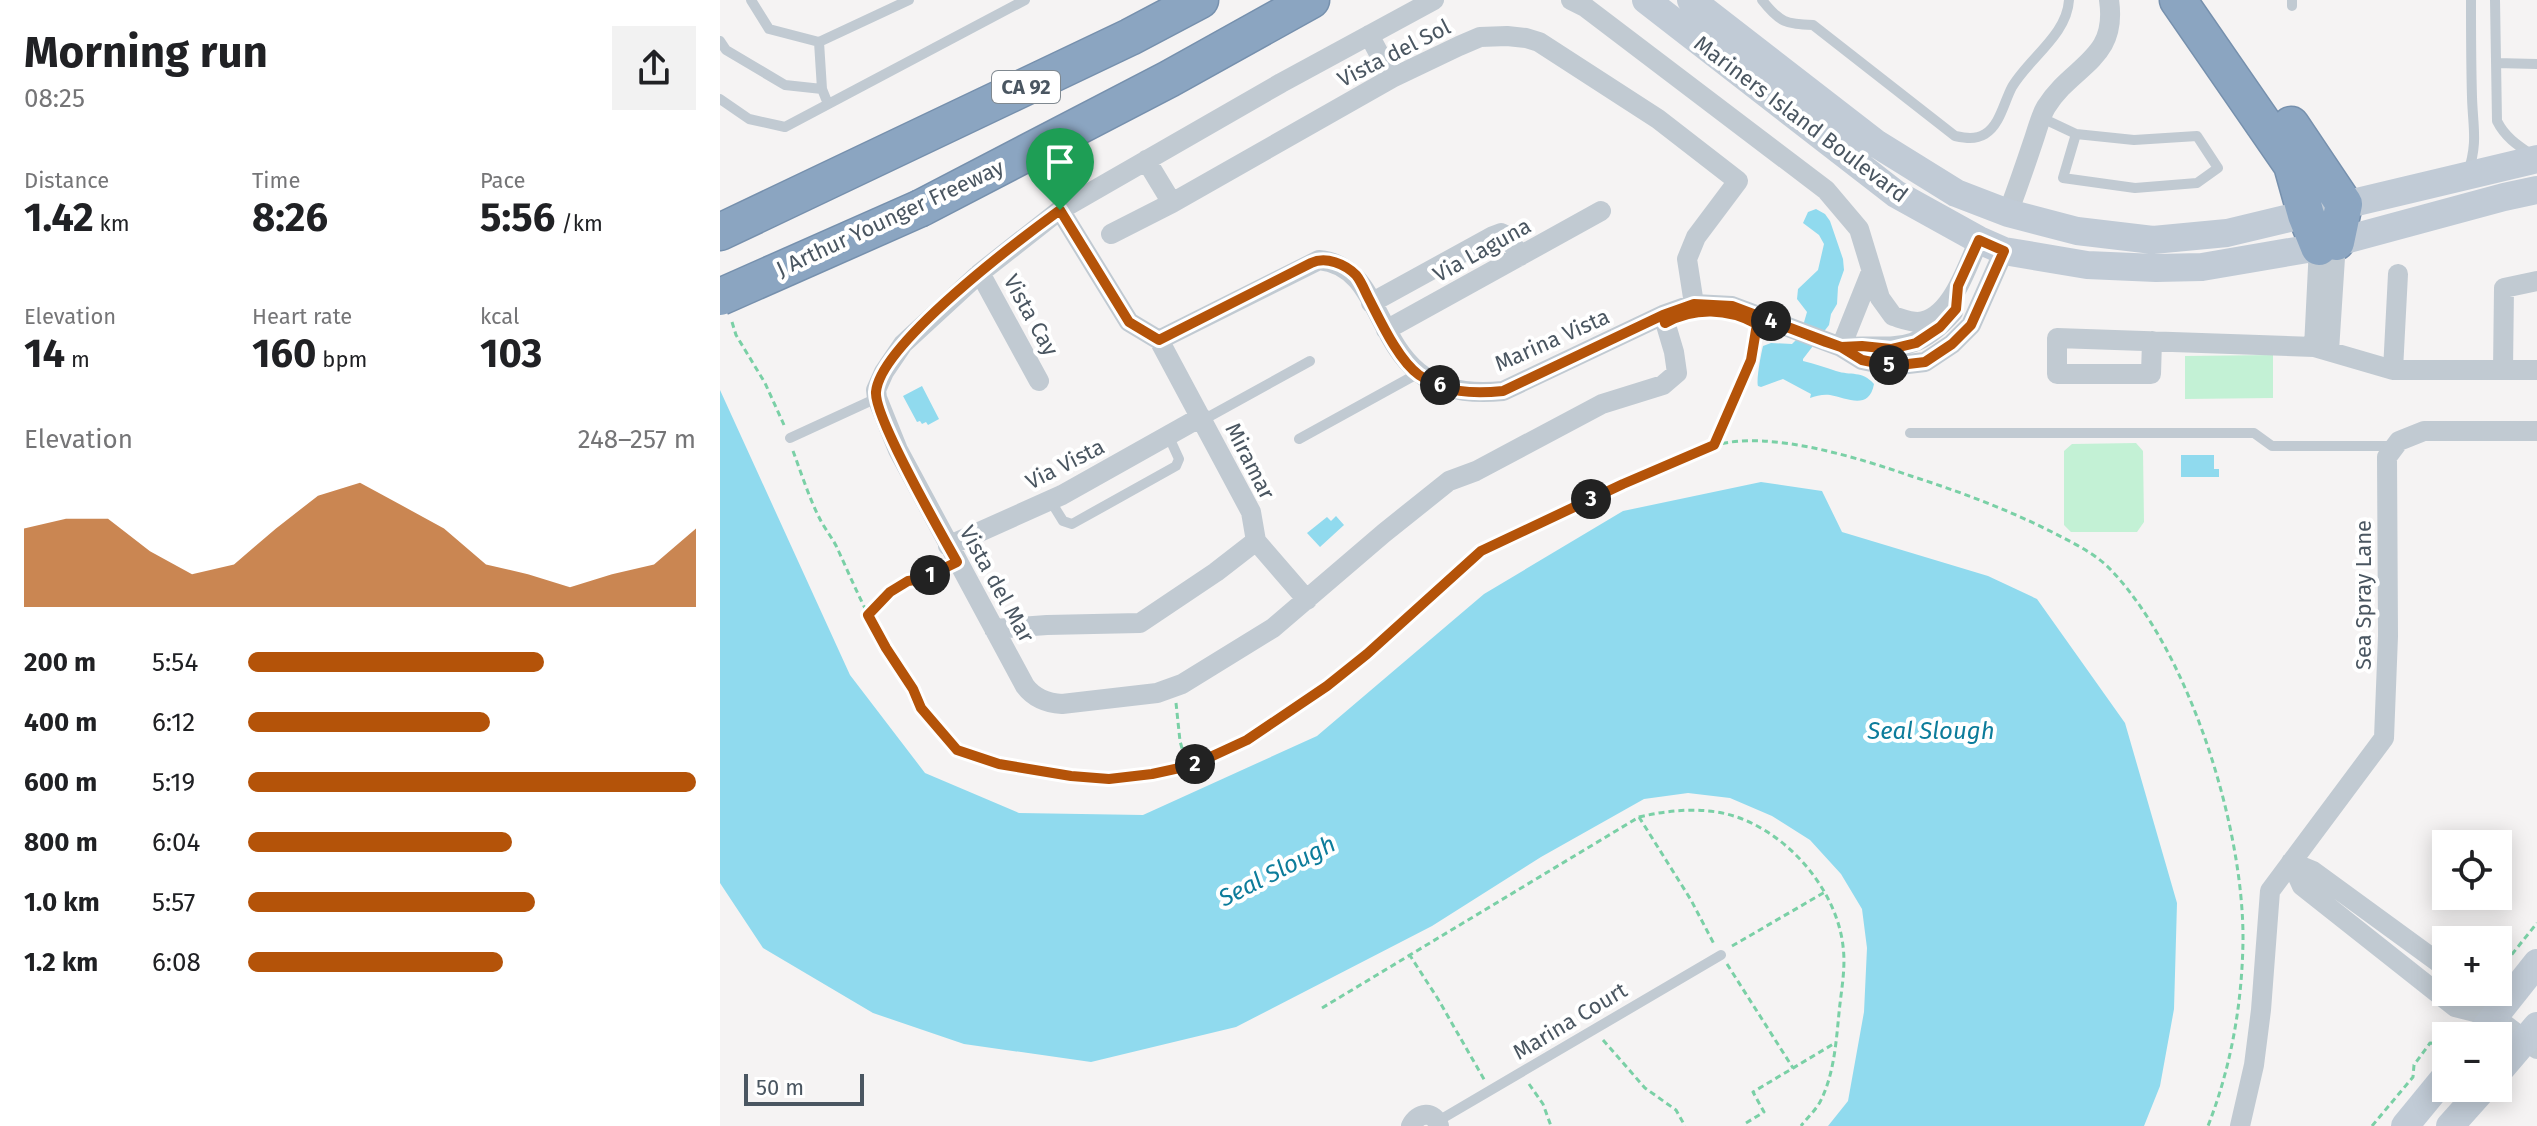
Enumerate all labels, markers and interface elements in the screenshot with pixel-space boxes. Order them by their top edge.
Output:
street label: Vista del Sol [1333,13,1455,93]
text: Morning run [24,26,268,79]
button: share [612,26,696,110]
street label: Mariners Island Boulevard [1689,30,1913,208]
road number: CA 92 [992,71,1060,103]
text: 08:25 [24,83,85,114]
pin [1026,128,1094,210]
icon: arrive [1038,140,1082,184]
street label: J Arthur Younger Freeway [772,153,1008,283]
text: Distance [24,167,109,194]
text: Time [252,167,300,194]
text: Pace [480,167,526,194]
text: 1.42 [24,194,94,242]
text: 8:26 [252,194,328,242]
text: 5:56 [480,194,555,242]
text: km [94,210,130,237]
text: /km [555,210,603,237]
street label: Via Laguna [1428,212,1536,288]
street label: Vista Cay [998,270,1064,361]
pin: 4 [1751,301,1791,341]
text: Elevation [24,303,116,330]
text: Heart rate [252,303,352,330]
text: kcal [480,303,520,330]
street label: Marina Vista [1490,303,1614,377]
text: 4 [1765,307,1777,334]
text: 14 [24,330,65,378]
text: 160 [252,330,317,378]
text: 103 [480,330,542,378]
pin: 5 [1869,345,1909,385]
text: m [65,346,90,373]
text: bpm [317,346,367,373]
text: 5 [1883,351,1895,378]
pin: 6 [1420,365,1460,405]
text: 6 [1434,371,1446,398]
street label: Miramar [1219,418,1281,504]
text: Elevation [24,424,133,455]
text: 248–257 m [578,424,696,455]
street label: Via Vista [1021,433,1109,495]
pin: 3 [1571,479,1611,519]
text: 3 [1585,485,1597,512]
street label: Sea Spray Lane [2350,520,2377,670]
street label: Vista del Mar [954,521,1040,648]
pin: 1 [910,555,950,595]
text: 1 [925,561,935,588]
text: 200 m [24,647,96,678]
text: 5:54 [152,647,198,678]
text: 400 m [24,707,97,738]
text: 6:12 [152,707,195,738]
water label: Seal Slough [1866,717,1995,745]
pin: 2 [1175,744,1215,784]
text: 2 [1189,750,1201,777]
text: 600 m [24,767,97,798]
text: 5:19 [152,767,195,798]
text: 800 m [24,827,98,858]
text: 6:04 [152,827,200,858]
water label: Seal Slough [1213,830,1340,913]
map controls [2432,830,2512,1102]
button: locate [2432,830,2512,910]
text: 1.0 km [24,887,100,918]
text: 5:57 [152,887,195,918]
button: + [2432,926,2512,1006]
text: 1.2 km [24,947,98,978]
text: 6:08 [152,947,201,978]
street label: Marina Court [1508,976,1632,1066]
button: − [2432,1022,2512,1102]
scale bar [744,1070,864,1106]
text: 50 m [756,1074,804,1101]

